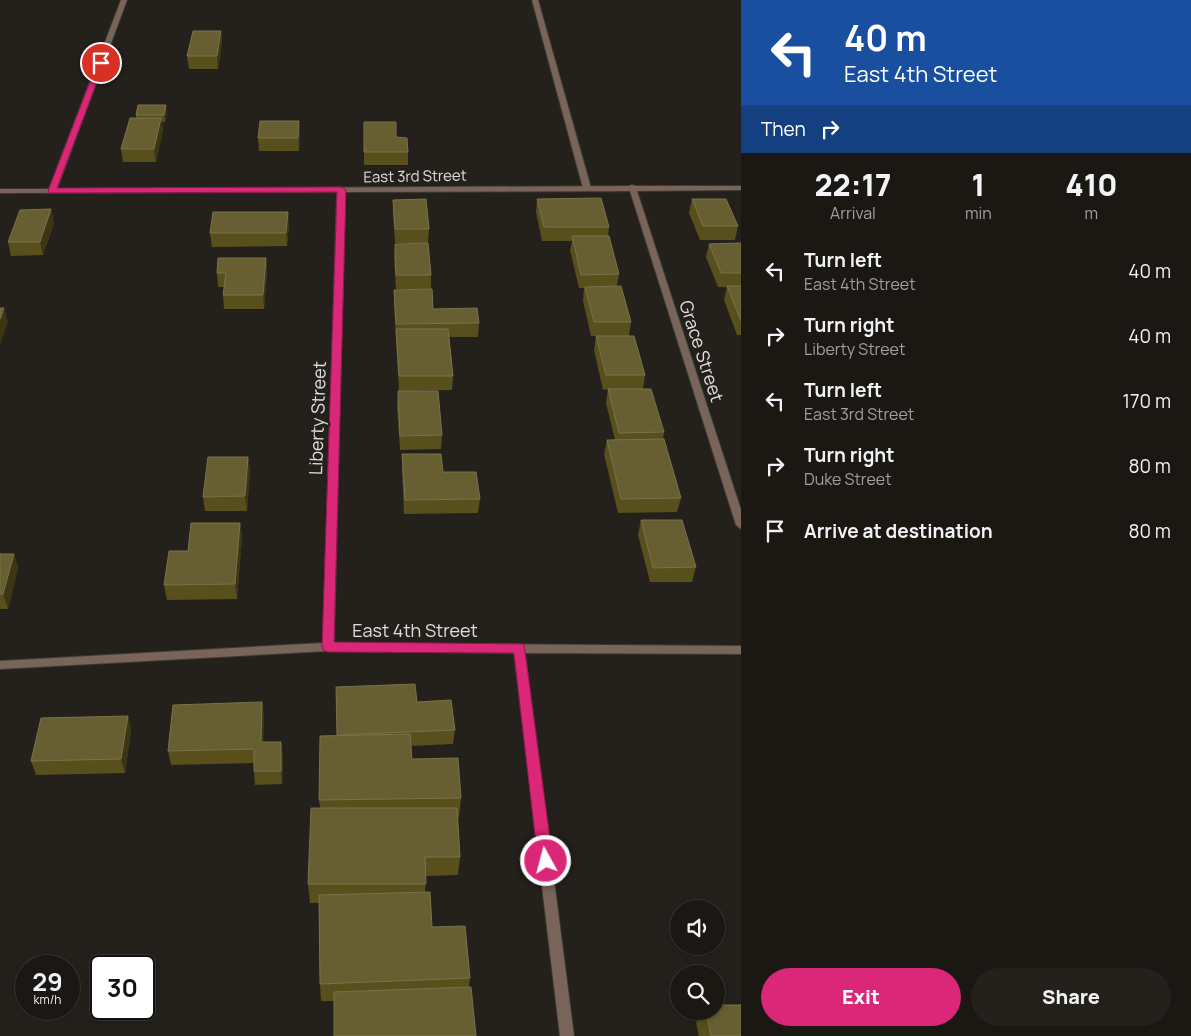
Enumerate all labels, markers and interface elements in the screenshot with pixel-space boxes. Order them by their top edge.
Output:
text: 40 m [844,14,927,62]
icon: left [761,20,826,85]
pin [80,42,122,84]
icon: arrive [87,49,115,77]
text: East 4th Street [844,59,997,89]
icon: right [816,115,844,143]
text: Then [761,116,806,142]
text: 22:17 [815,164,891,205]
text: 1 [971,164,985,205]
text: 410 [1065,164,1118,205]
street label: East 3rd Street [363,165,467,187]
text: Arrival [830,202,876,224]
text: min [965,202,992,224]
text: m [1085,202,1098,224]
text: Turn left [804,247,882,273]
icon: left [761,257,789,285]
text: 40 m [1128,258,1171,284]
text: East 4th Street [804,273,916,295]
street label: Grace Street [674,297,730,405]
text: Turn right [804,312,894,338]
icon: right [761,322,789,350]
text: 40 m [1128,323,1171,349]
text: Liberty Street [804,338,905,360]
street label: Liberty Street [303,361,331,475]
text: Turn left [804,377,882,403]
icon: left [761,387,789,415]
text: 170 m [1123,388,1171,414]
text: East 3rd Street [804,403,914,425]
text: Turn right [804,442,894,468]
icon: right [761,452,789,480]
text: 80 m [1128,453,1171,479]
text: Duke Street [804,468,892,490]
icon: arrive [761,517,789,545]
text: Arrive at destination [804,518,993,544]
text: 80 m [1128,518,1171,544]
street label: East 4th Street [352,618,478,642]
position arrow [519,834,571,886]
map controls [670,900,725,1020]
button: sound [670,900,725,955]
speed limit sign: 30 [90,955,155,1020]
text: 29 [32,964,63,999]
button: search [670,965,725,1020]
button: Exit [761,968,961,1026]
button: Share [971,968,1171,1026]
text: km/h [34,991,61,1008]

